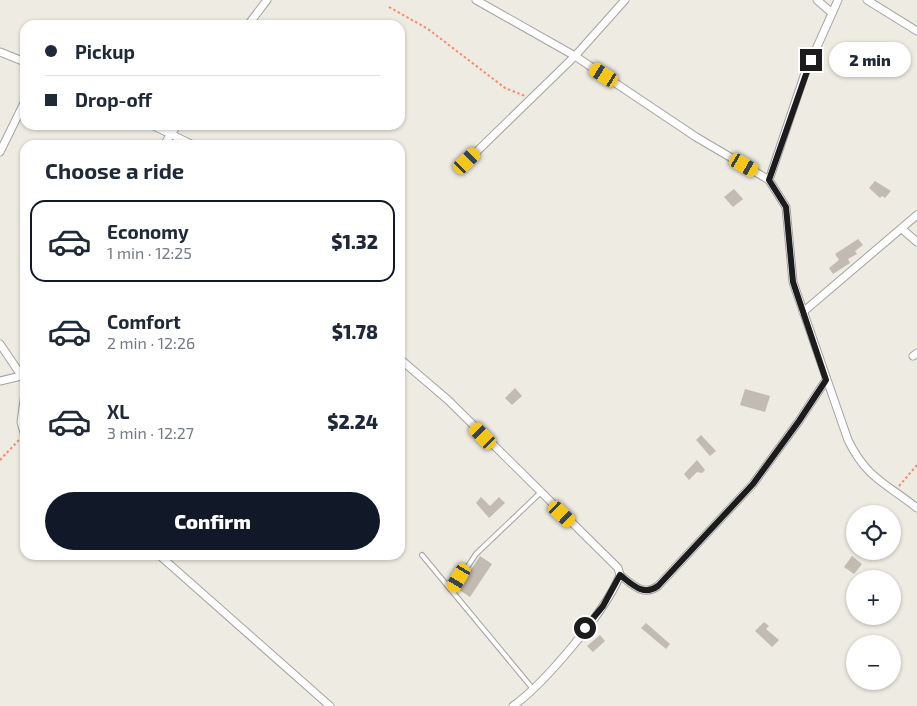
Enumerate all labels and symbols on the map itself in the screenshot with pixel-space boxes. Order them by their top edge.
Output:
callout: 2 min [828,42,911,78]
route end [800,49,822,71]
car [587,61,620,89]
car [450,145,483,177]
car [727,151,760,179]
car [467,420,498,452]
car [545,498,578,530]
car [444,561,473,595]
route start [574,617,596,639]

